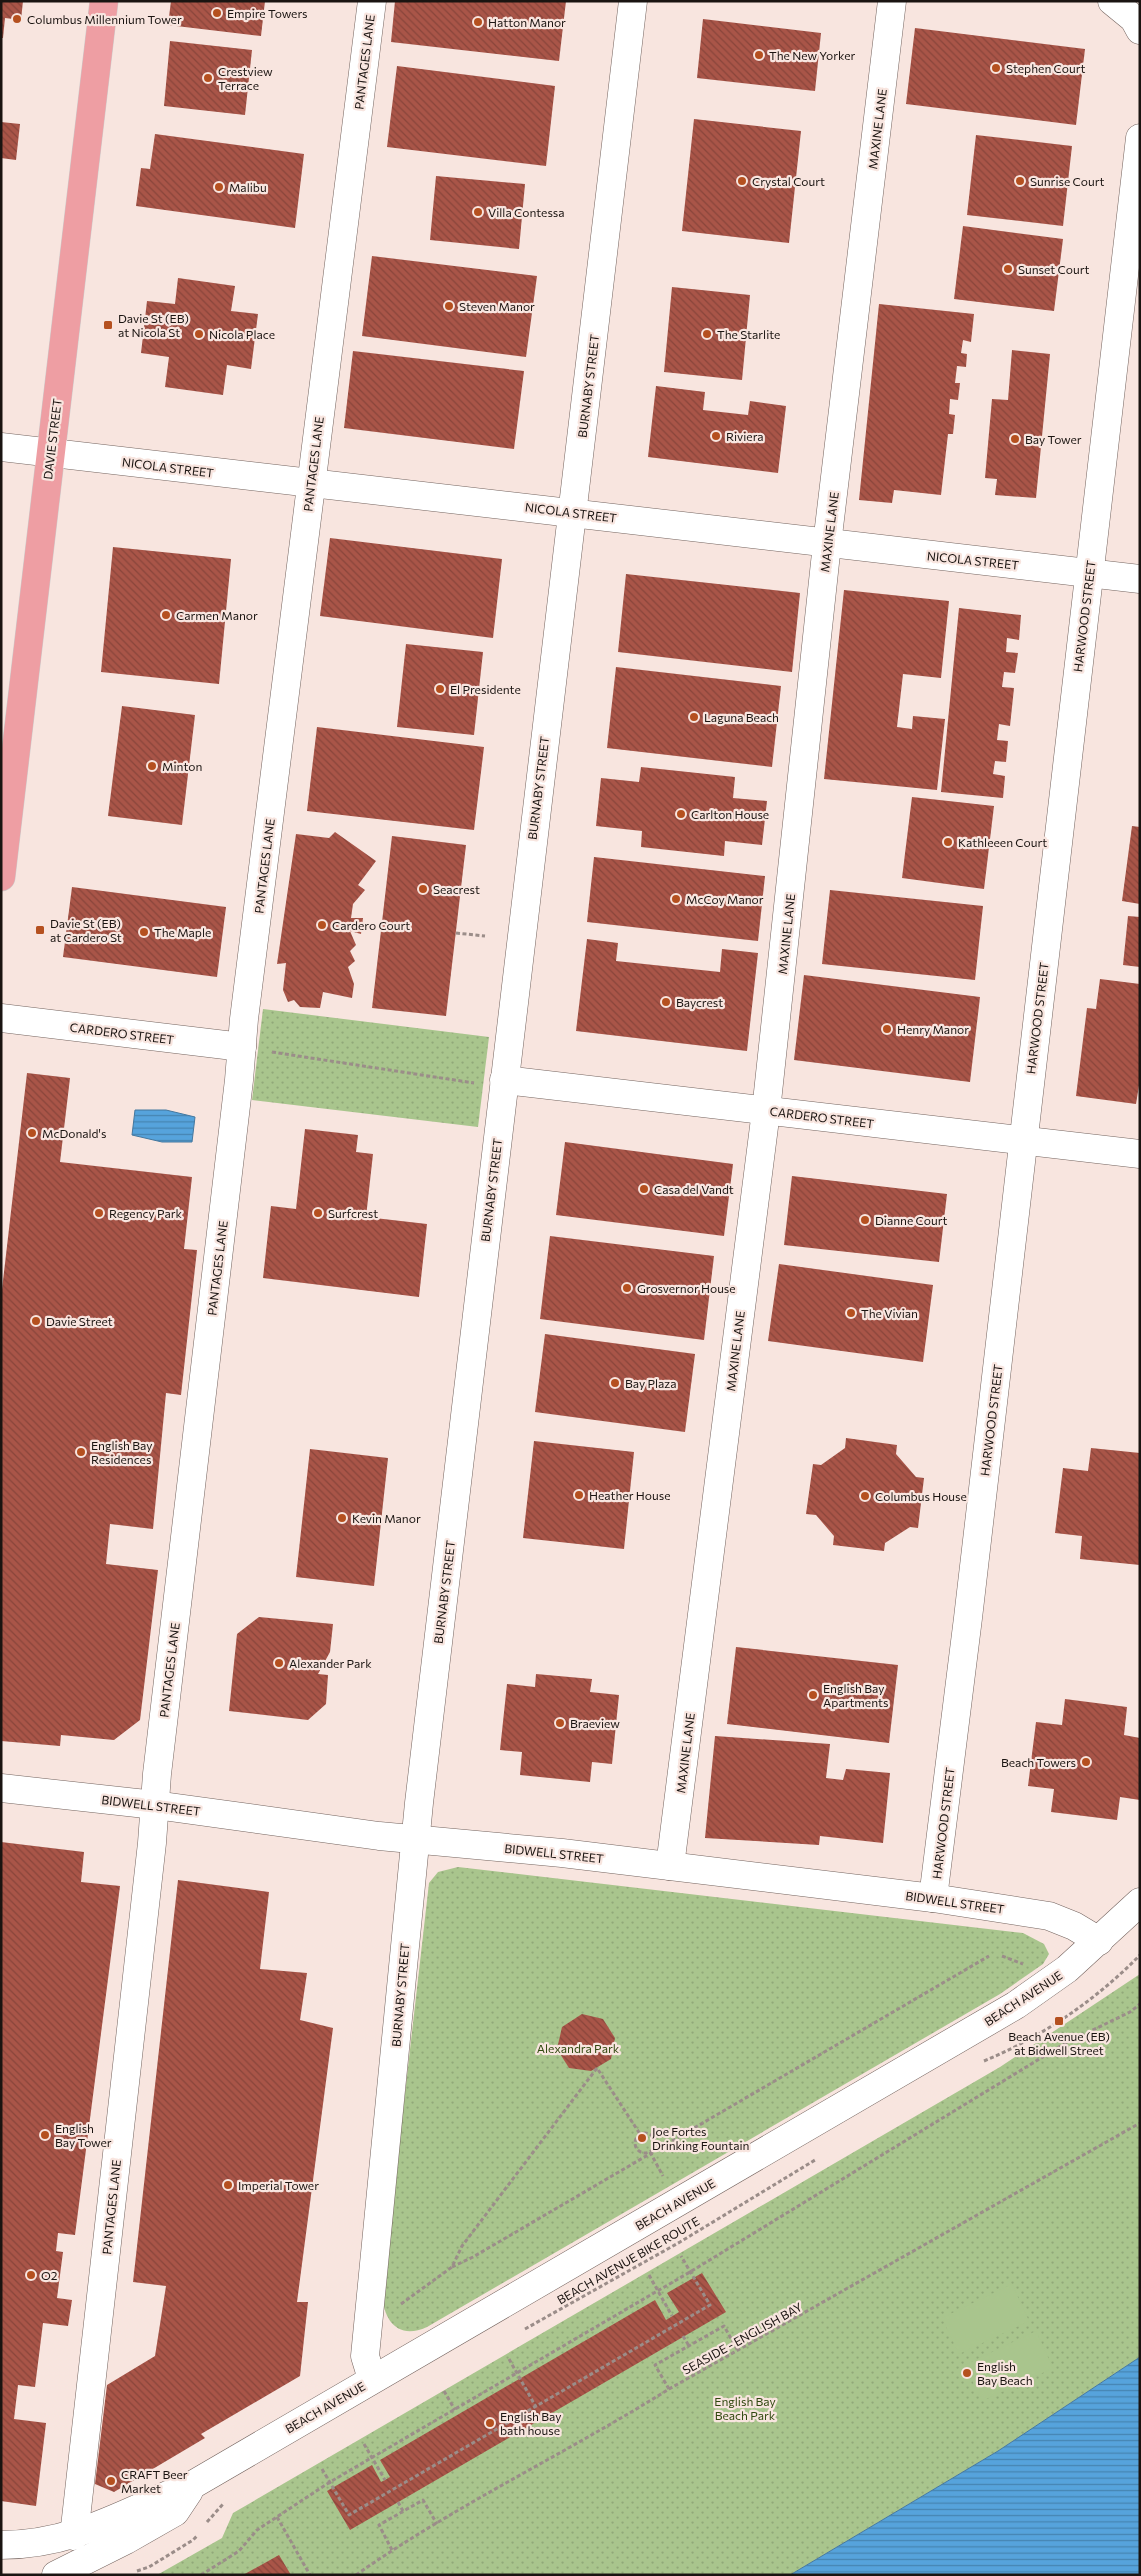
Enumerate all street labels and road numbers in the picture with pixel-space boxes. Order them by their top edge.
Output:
street label: PANTAGES LANE [351,14,377,110]
street label: MAXINE LANE [865,88,889,170]
street label: BURNABY STREET [575,333,601,439]
street label: DAVIE STREET [40,397,64,480]
street label: PANTAGES LANE [300,416,326,512]
street label: NICOLA STREET [121,454,215,480]
street label: MAXINE LANE [817,491,841,573]
street label: NICOLA STREET [524,499,618,525]
street label: NICOLA STREET [926,548,1020,572]
street label: HARWOOD STREET [1070,559,1098,673]
street label: BURNABY STREET [525,735,551,841]
street label: PANTAGES LANE [251,818,277,914]
street label: MAXINE LANE [775,893,797,975]
street label: HARWOOD STREET [1023,961,1051,1075]
street label: CARDERO STREET [69,1020,175,1046]
street label: CARDERO STREET [769,1104,875,1130]
street label: BURNABY STREET [478,1137,504,1243]
street label: PANTAGES LANE [204,1220,230,1316]
street label: MAXINE LANE [723,1310,747,1392]
street label: HARWOOD STREET [977,1363,1005,1477]
street label: BURNABY STREET [431,1539,457,1645]
street label: PANTAGES LANE [156,1622,182,1718]
street label: MAXINE LANE [673,1712,697,1794]
street label: HARWOOD STREET [929,1766,957,1880]
street label: BIDWELL STREET [101,1792,202,1818]
street label: BIDWELL STREET [504,1841,605,1865]
street label: BIDWELL STREET [905,1888,1006,1916]
street label: BURNABY STREET [388,1942,412,2047]
street label: BEACH AVENUE [981,1968,1065,2028]
street label: PANTAGES LANE [99,2159,123,2255]
street label: BEACH AVENUE [633,2175,717,2233]
street label: BEACH AVENUE BIKE ROUTE [554,2213,702,2307]
street label: SEASIDE - ENGLISH BAY [680,2299,804,2377]
street label: BEACH AVENUE [283,2378,367,2436]

